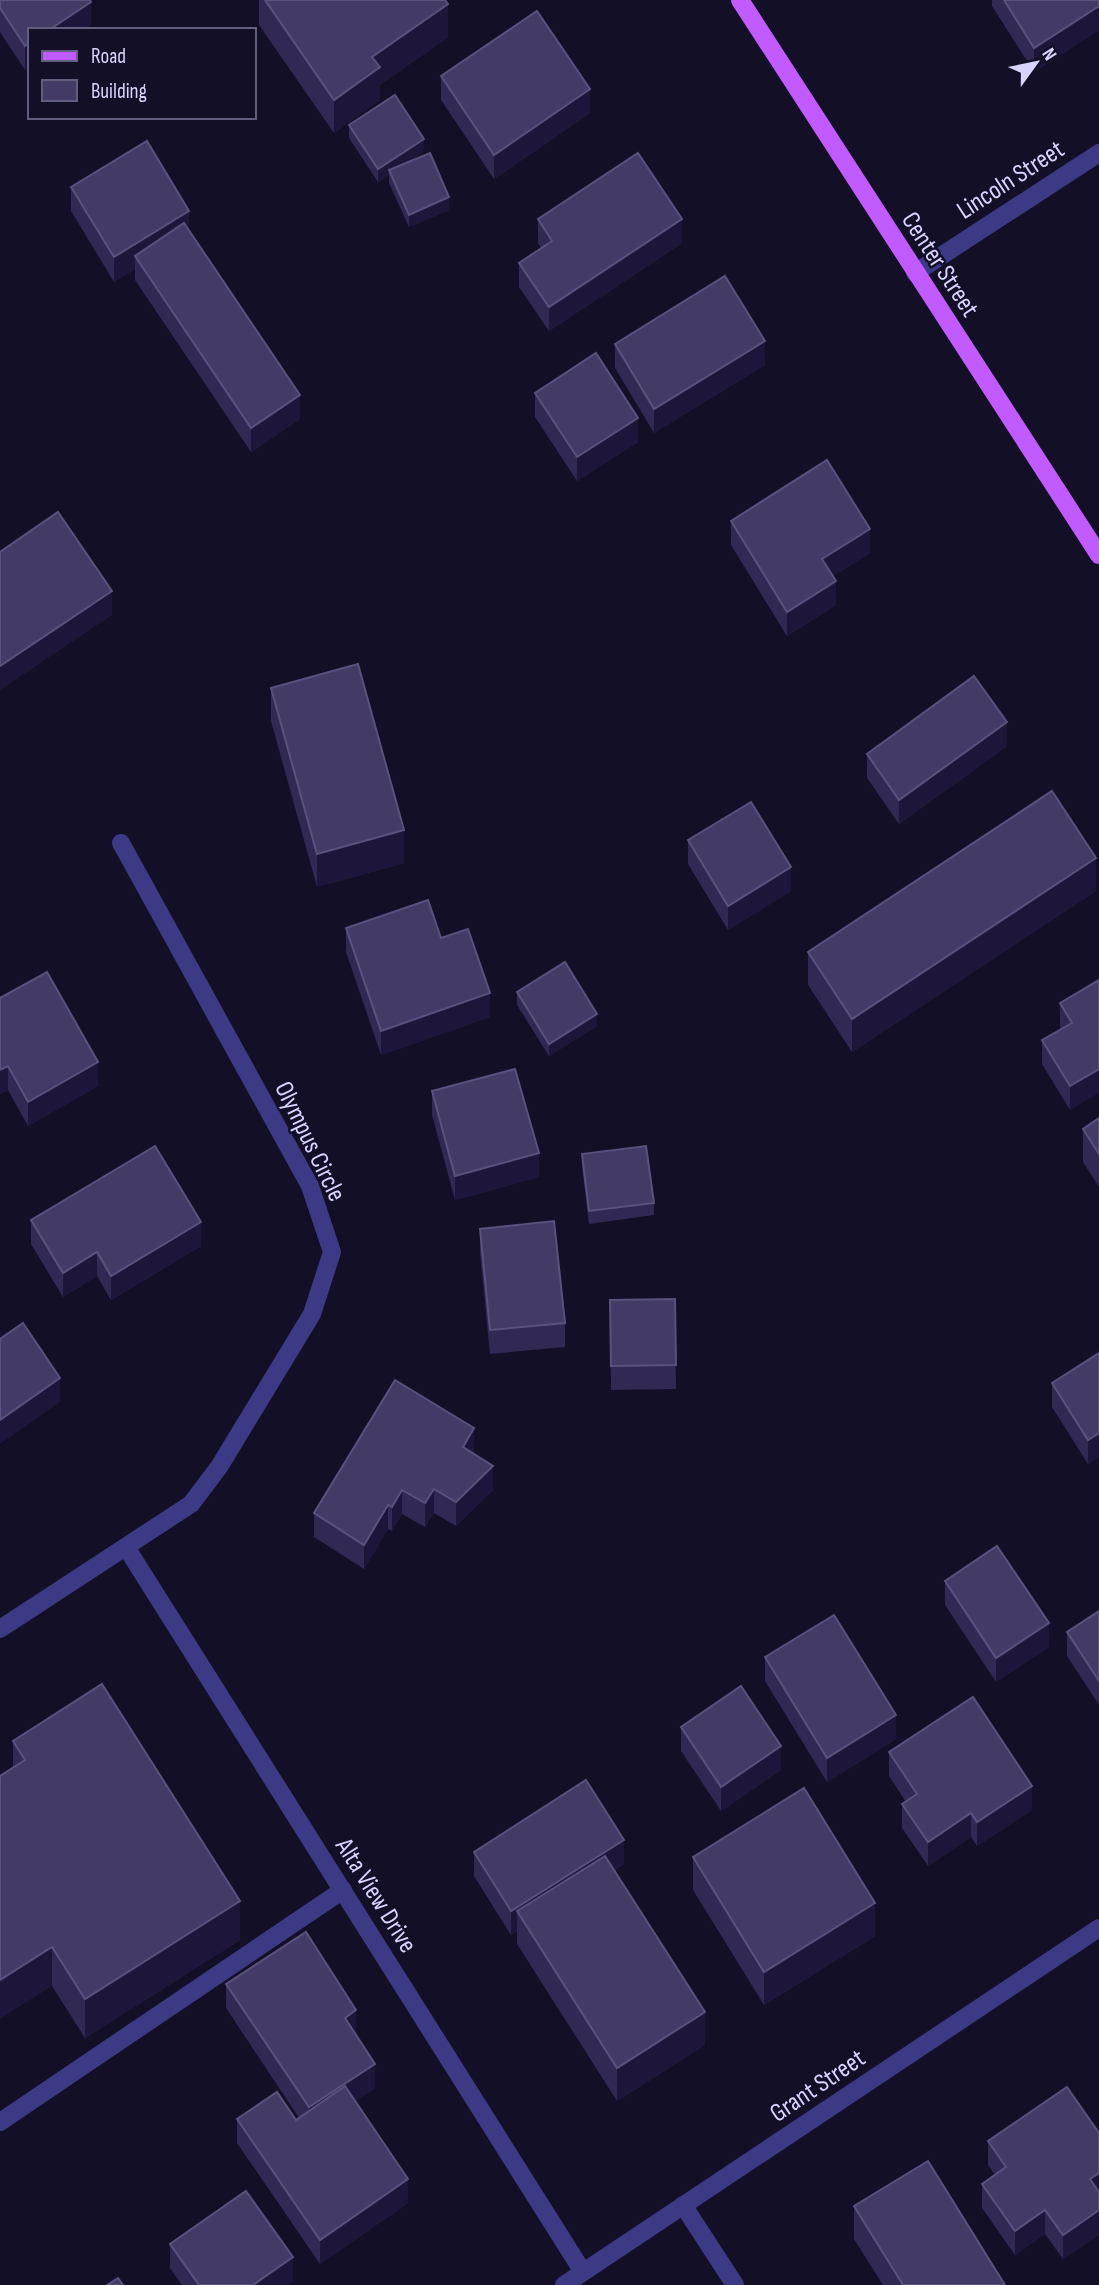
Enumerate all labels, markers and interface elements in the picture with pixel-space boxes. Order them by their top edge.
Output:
legend [28,28,256,119]
north arrow [1001,28,1071,98]
text: Road [91,44,126,69]
text: N [1037,44,1061,65]
text: Building [91,79,147,104]
street label: Lincoln Street [951,134,1070,226]
street label: Center Street [894,207,985,323]
street label: Olympus Circle [267,1077,352,1207]
street label: Alta View Drive [328,1832,423,1959]
street label: Grant Street [764,2043,871,2129]

